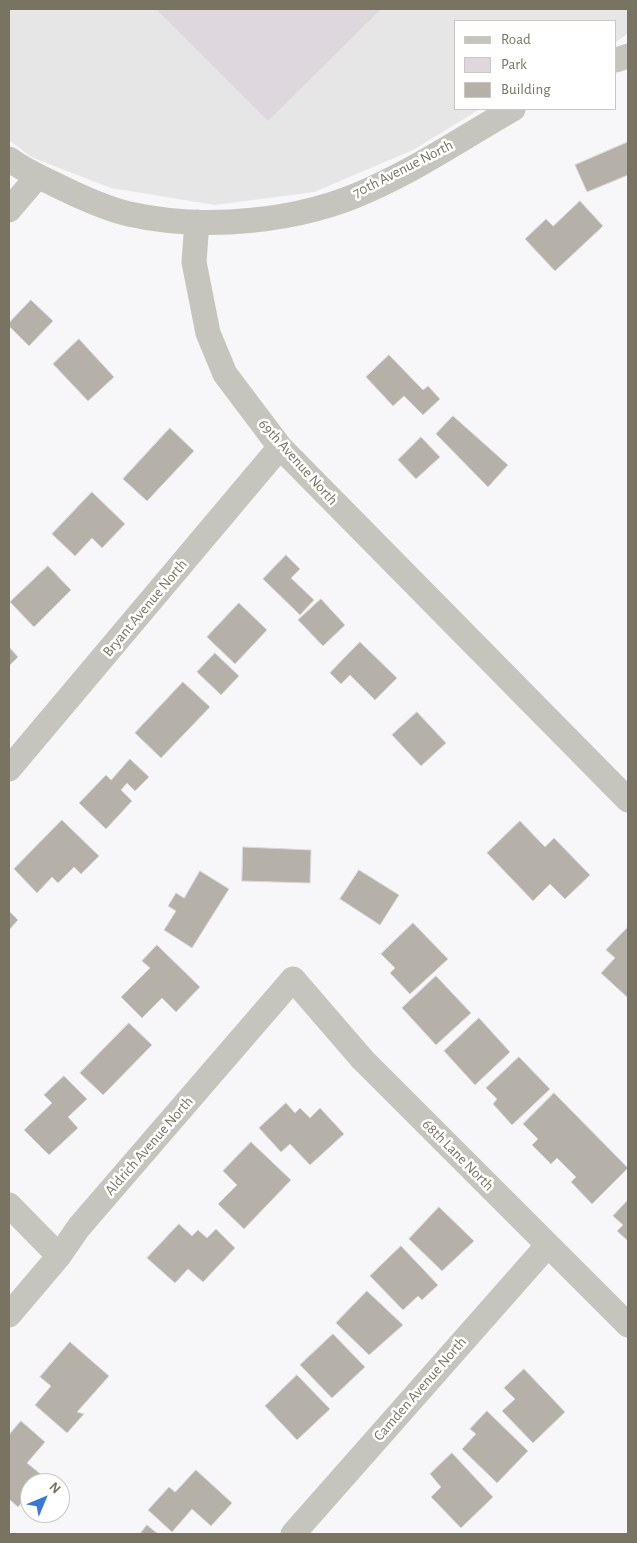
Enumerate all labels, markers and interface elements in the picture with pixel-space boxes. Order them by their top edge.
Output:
legend [454,20,617,110]
text: Road [501,32,531,47]
text: Park [501,57,527,72]
text: Building [501,82,551,97]
street label: 70th Avenue North [350,136,456,202]
street label: 69th Avenue North [255,415,341,509]
street label: Bryant Avenue North [99,556,191,660]
street label: Aldrich Avenue North [101,1093,197,1199]
street label: 68th Lane North [418,1115,498,1195]
street label: Camden Avenue North [370,1333,470,1445]
north arrow [20,1473,70,1523]
text: N [47,1480,63,1496]

